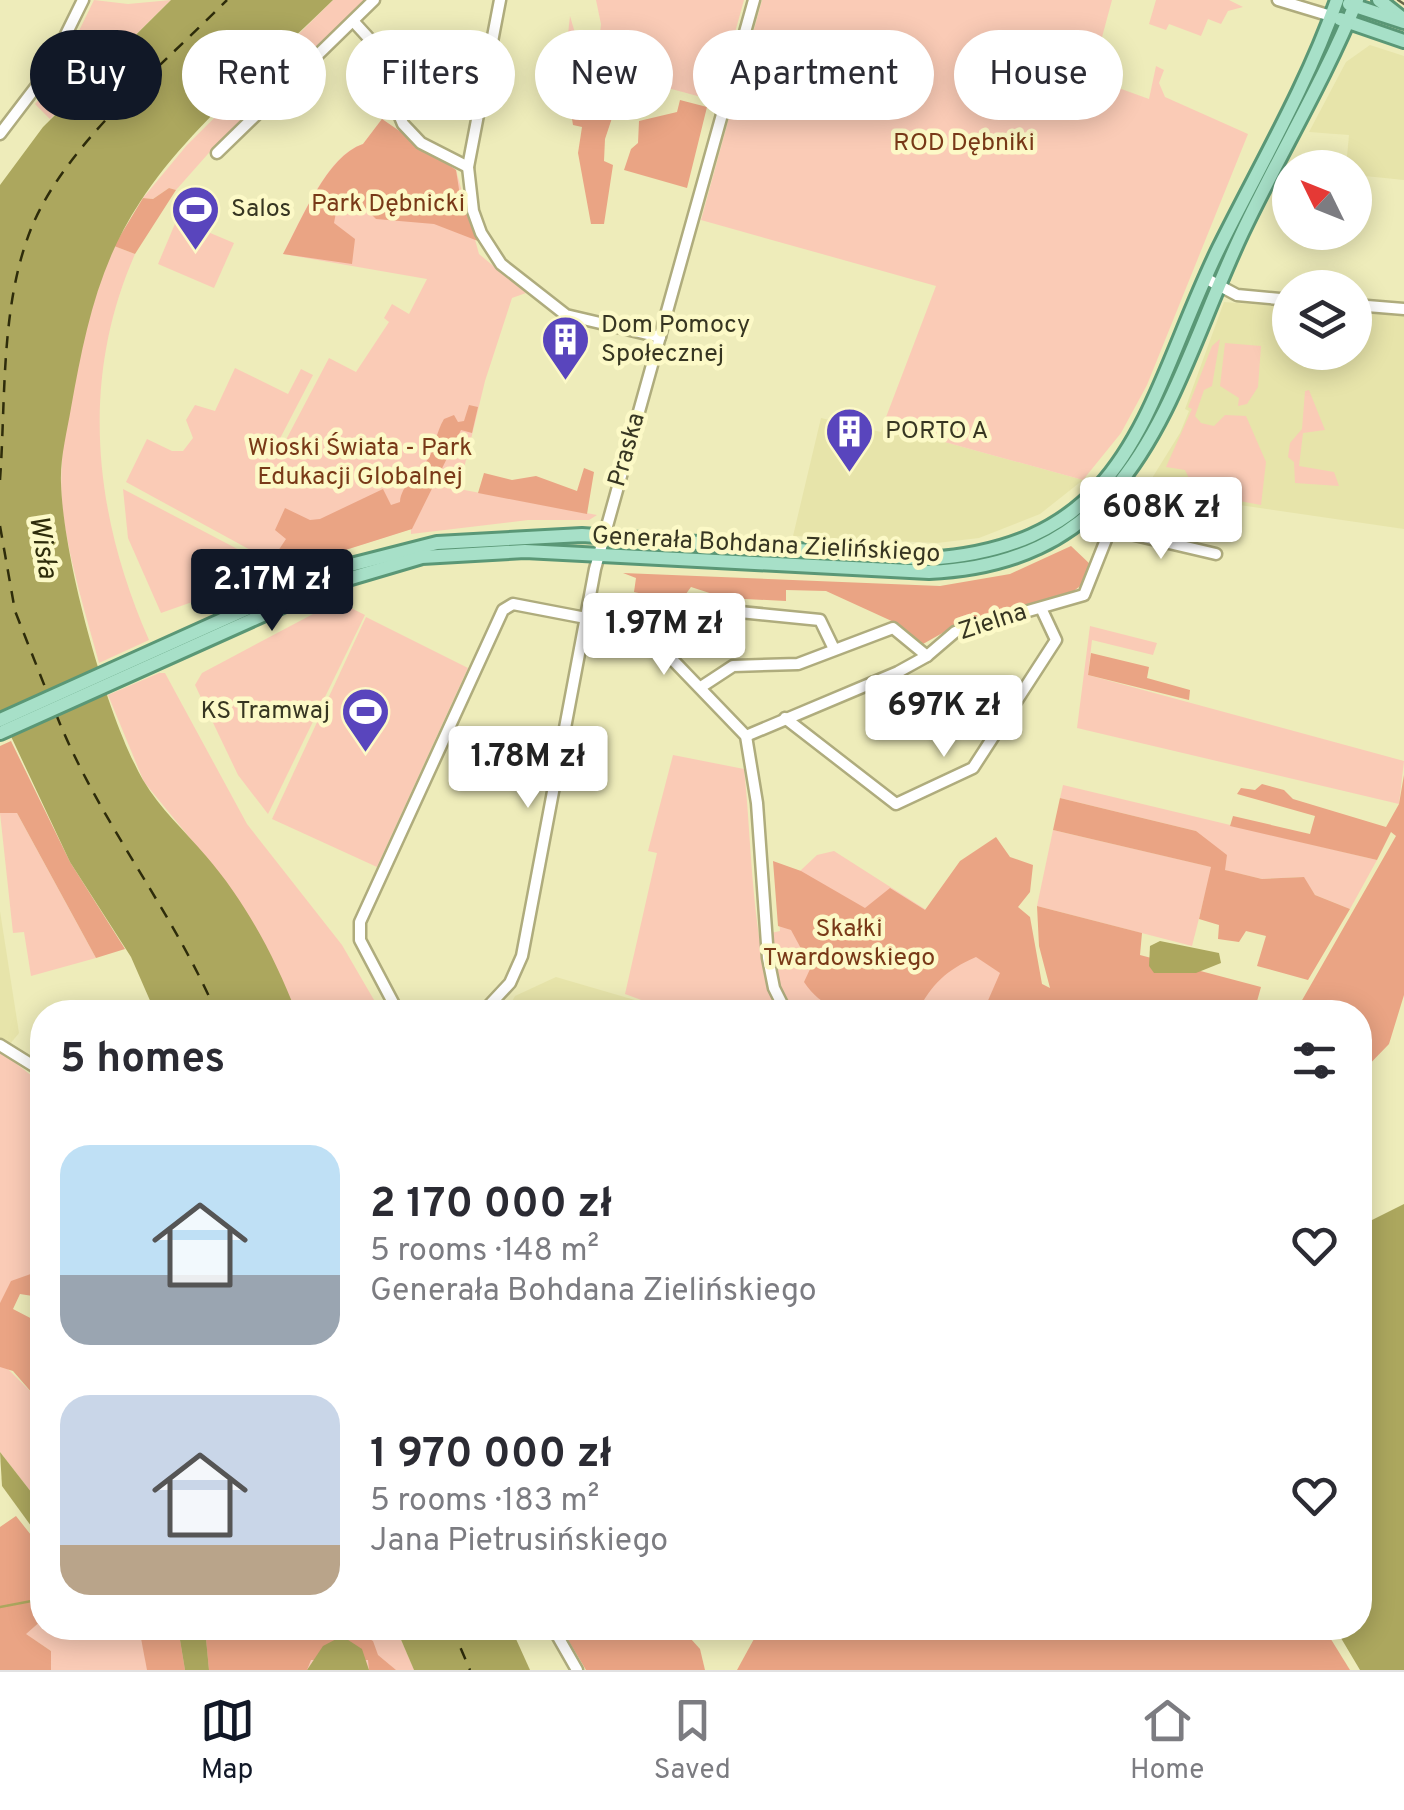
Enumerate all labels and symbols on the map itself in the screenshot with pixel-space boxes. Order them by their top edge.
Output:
park label: ROD Dębniki [893,128,1035,160]
north arrow [1272,150,1372,250]
sports icon: Salos [170,184,222,252]
park label: Park Dębnicki [311,189,465,221]
place label: Salos [231,194,291,226]
place label: Dom Pomocy Społecznej [601,310,750,371]
building icon: Dom Pomocy Społecznej [540,314,592,382]
building icon: PORTO A [824,406,876,474]
street label: Praska [602,409,654,491]
place label: PORTO A [885,416,989,448]
park label: Wioski Świata - Park Edukacji Globalnej [247,432,473,494]
pin: 608K zł [1069,477,1253,562]
water label: Wisła [19,513,65,582]
street label: Generała Bohdana Zielińskiego [591,521,941,571]
pin: 2.17M zł [169,549,375,634]
pin: 1.97M zł [561,593,767,678]
street label: Zielna [955,597,1031,649]
pin: 697K zł [852,675,1036,760]
sports icon: KS Tramwaj [339,686,391,754]
place label: KS Tramwaj [201,696,330,728]
pin: 1.78M zł [425,726,631,811]
park label: Skałki Twardowskiego [763,914,935,975]

